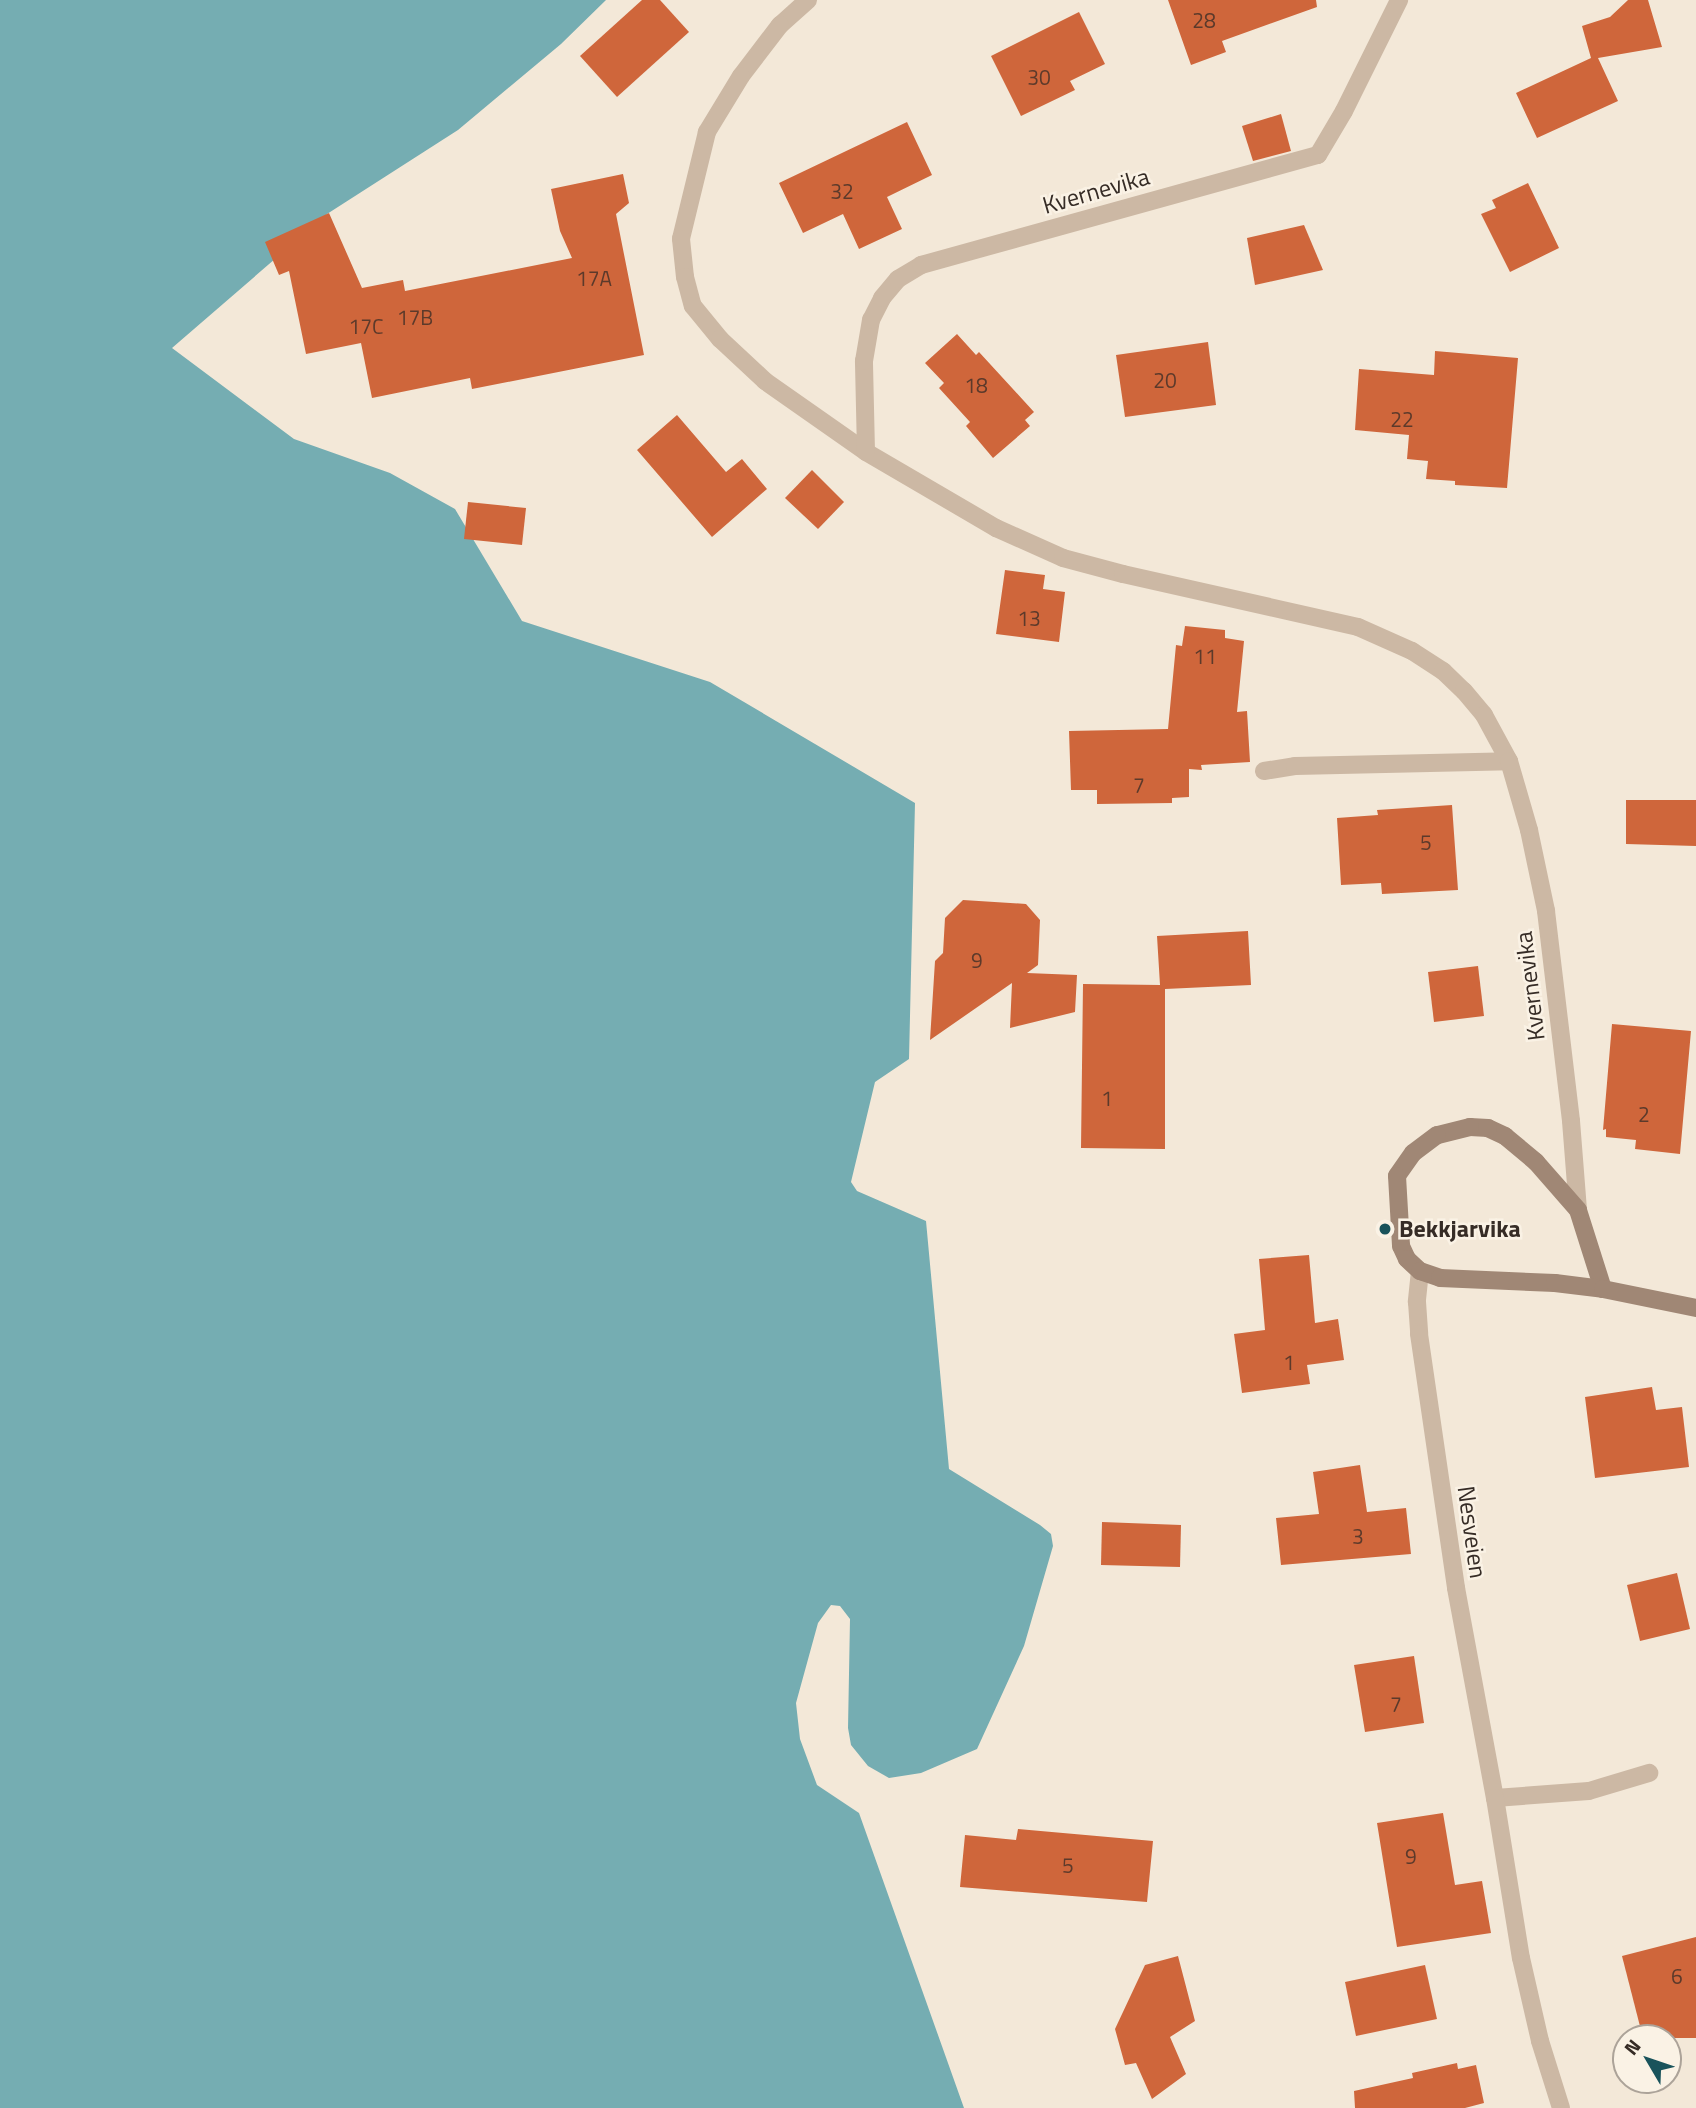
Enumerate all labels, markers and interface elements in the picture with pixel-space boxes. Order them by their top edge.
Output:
house number: 28 [1192,7,1216,33]
house number: 30 [1027,64,1051,90]
street label: Kvernevika [1039,162,1153,220]
house number: 32 [830,178,854,204]
house number: 17A [576,265,612,291]
house number: 17B [397,304,433,330]
house number: 17C [349,313,383,339]
house number: 20 [1153,367,1177,393]
house number: 18 [964,372,988,398]
house number: 22 [1390,406,1414,432]
house number: 13 [1017,605,1041,631]
house number: 11 [1193,643,1217,669]
house number: 7 [1133,772,1145,798]
house number: 5 [1420,829,1432,855]
street label: Kvernevika [1509,930,1551,1042]
house number: 9 [971,947,983,973]
house number: 1 [1101,1085,1113,1111]
house number: 2 [1638,1101,1650,1127]
place label: Bekkjarvika [1399,1215,1521,1243]
marker: Bekkjarvika [1377,1221,1393,1237]
house number: 1 [1283,1349,1295,1375]
street label: Nesveien [1451,1484,1493,1580]
house number: 3 [1352,1523,1364,1549]
house number: 7 [1390,1691,1402,1717]
house number: 9 [1405,1843,1417,1869]
house number: 5 [1062,1852,1074,1878]
house number: 6 [1671,1963,1683,1989]
north arrow [1612,2024,1682,2094]
text: N [1616,2032,1647,2061]

